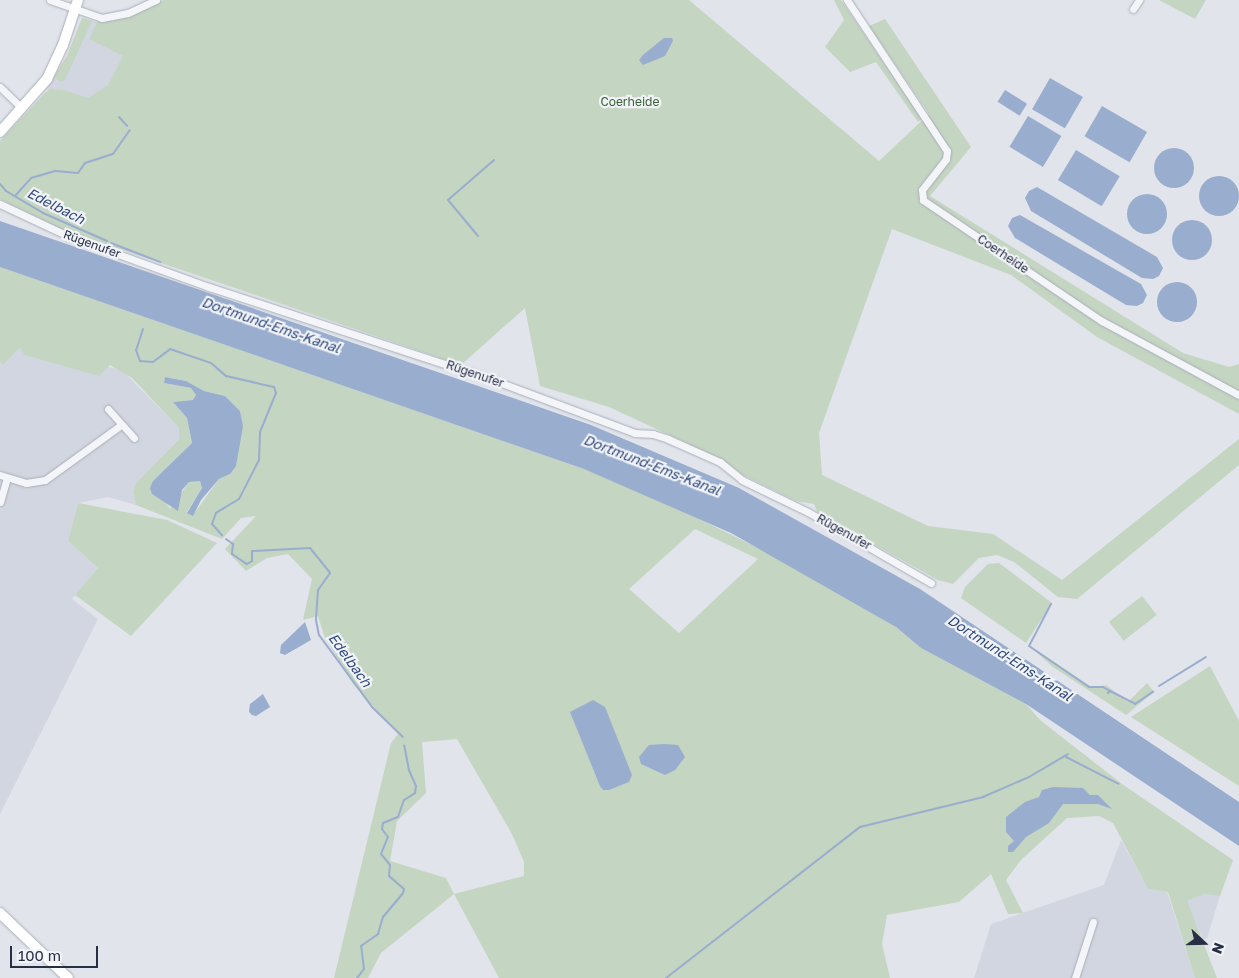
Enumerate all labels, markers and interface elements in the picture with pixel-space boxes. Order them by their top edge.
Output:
park label: Coerheide [601,95,659,109]
water label: Edelbach [24,184,88,228]
street label: Rügenufer [61,227,123,261]
street label: Coerheide [975,232,1031,276]
water label: Dortmund-Ems-Kanal [200,293,342,357]
street label: Rügenufer [444,357,506,391]
water label: Dortmund-Ems-Kanal [581,431,723,499]
street label: Rügenufer [814,511,874,553]
water label: Dortmund-Ems-Kanal [945,611,1075,705]
water label: Edelbach [325,630,375,690]
north arrow [1179,918,1229,968]
scale bar [12,936,100,968]
text: N [1209,941,1228,957]
text: 100 m [18,946,61,964]

